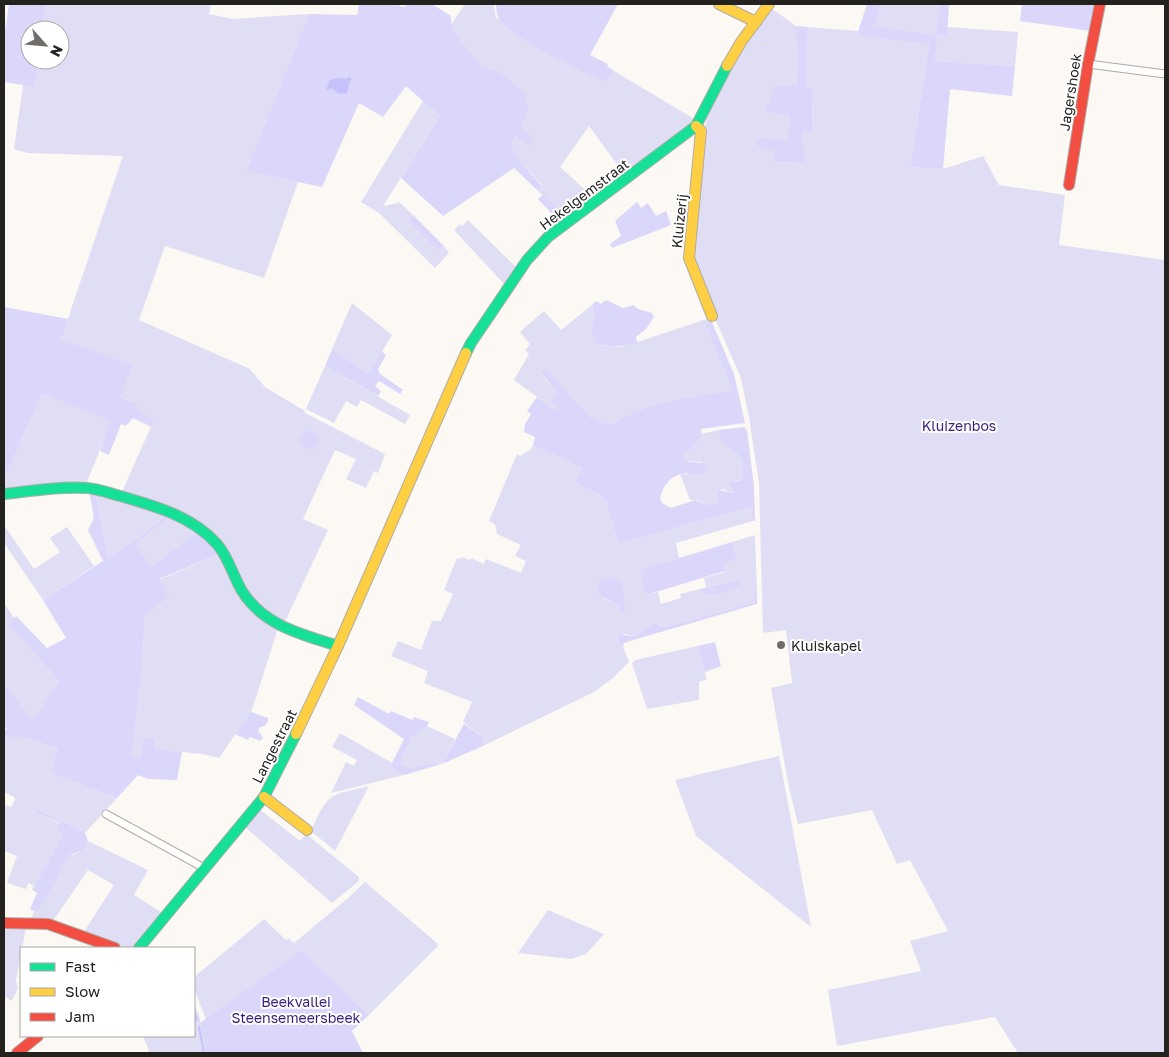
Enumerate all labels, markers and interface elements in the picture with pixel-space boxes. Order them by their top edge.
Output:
north arrow [20,20,70,70]
text: N [47,43,67,60]
street label: Jagershoek [1055,52,1085,132]
street label: Hekelgemstraat [536,155,632,233]
street label: Kluizerij [668,193,690,249]
park label: Kluizenbos [922,417,996,434]
place label: Kluiskapel [791,637,862,654]
marker: Kluiskapel [775,639,787,651]
street label: Langestraat [248,706,300,786]
legend [20,947,195,1037]
text: Fast [65,957,96,975]
text: Slow [65,982,100,1000]
park label: Beekvallei Steensemeersbeek [232,993,361,1026]
text: Jam [65,1007,95,1025]

